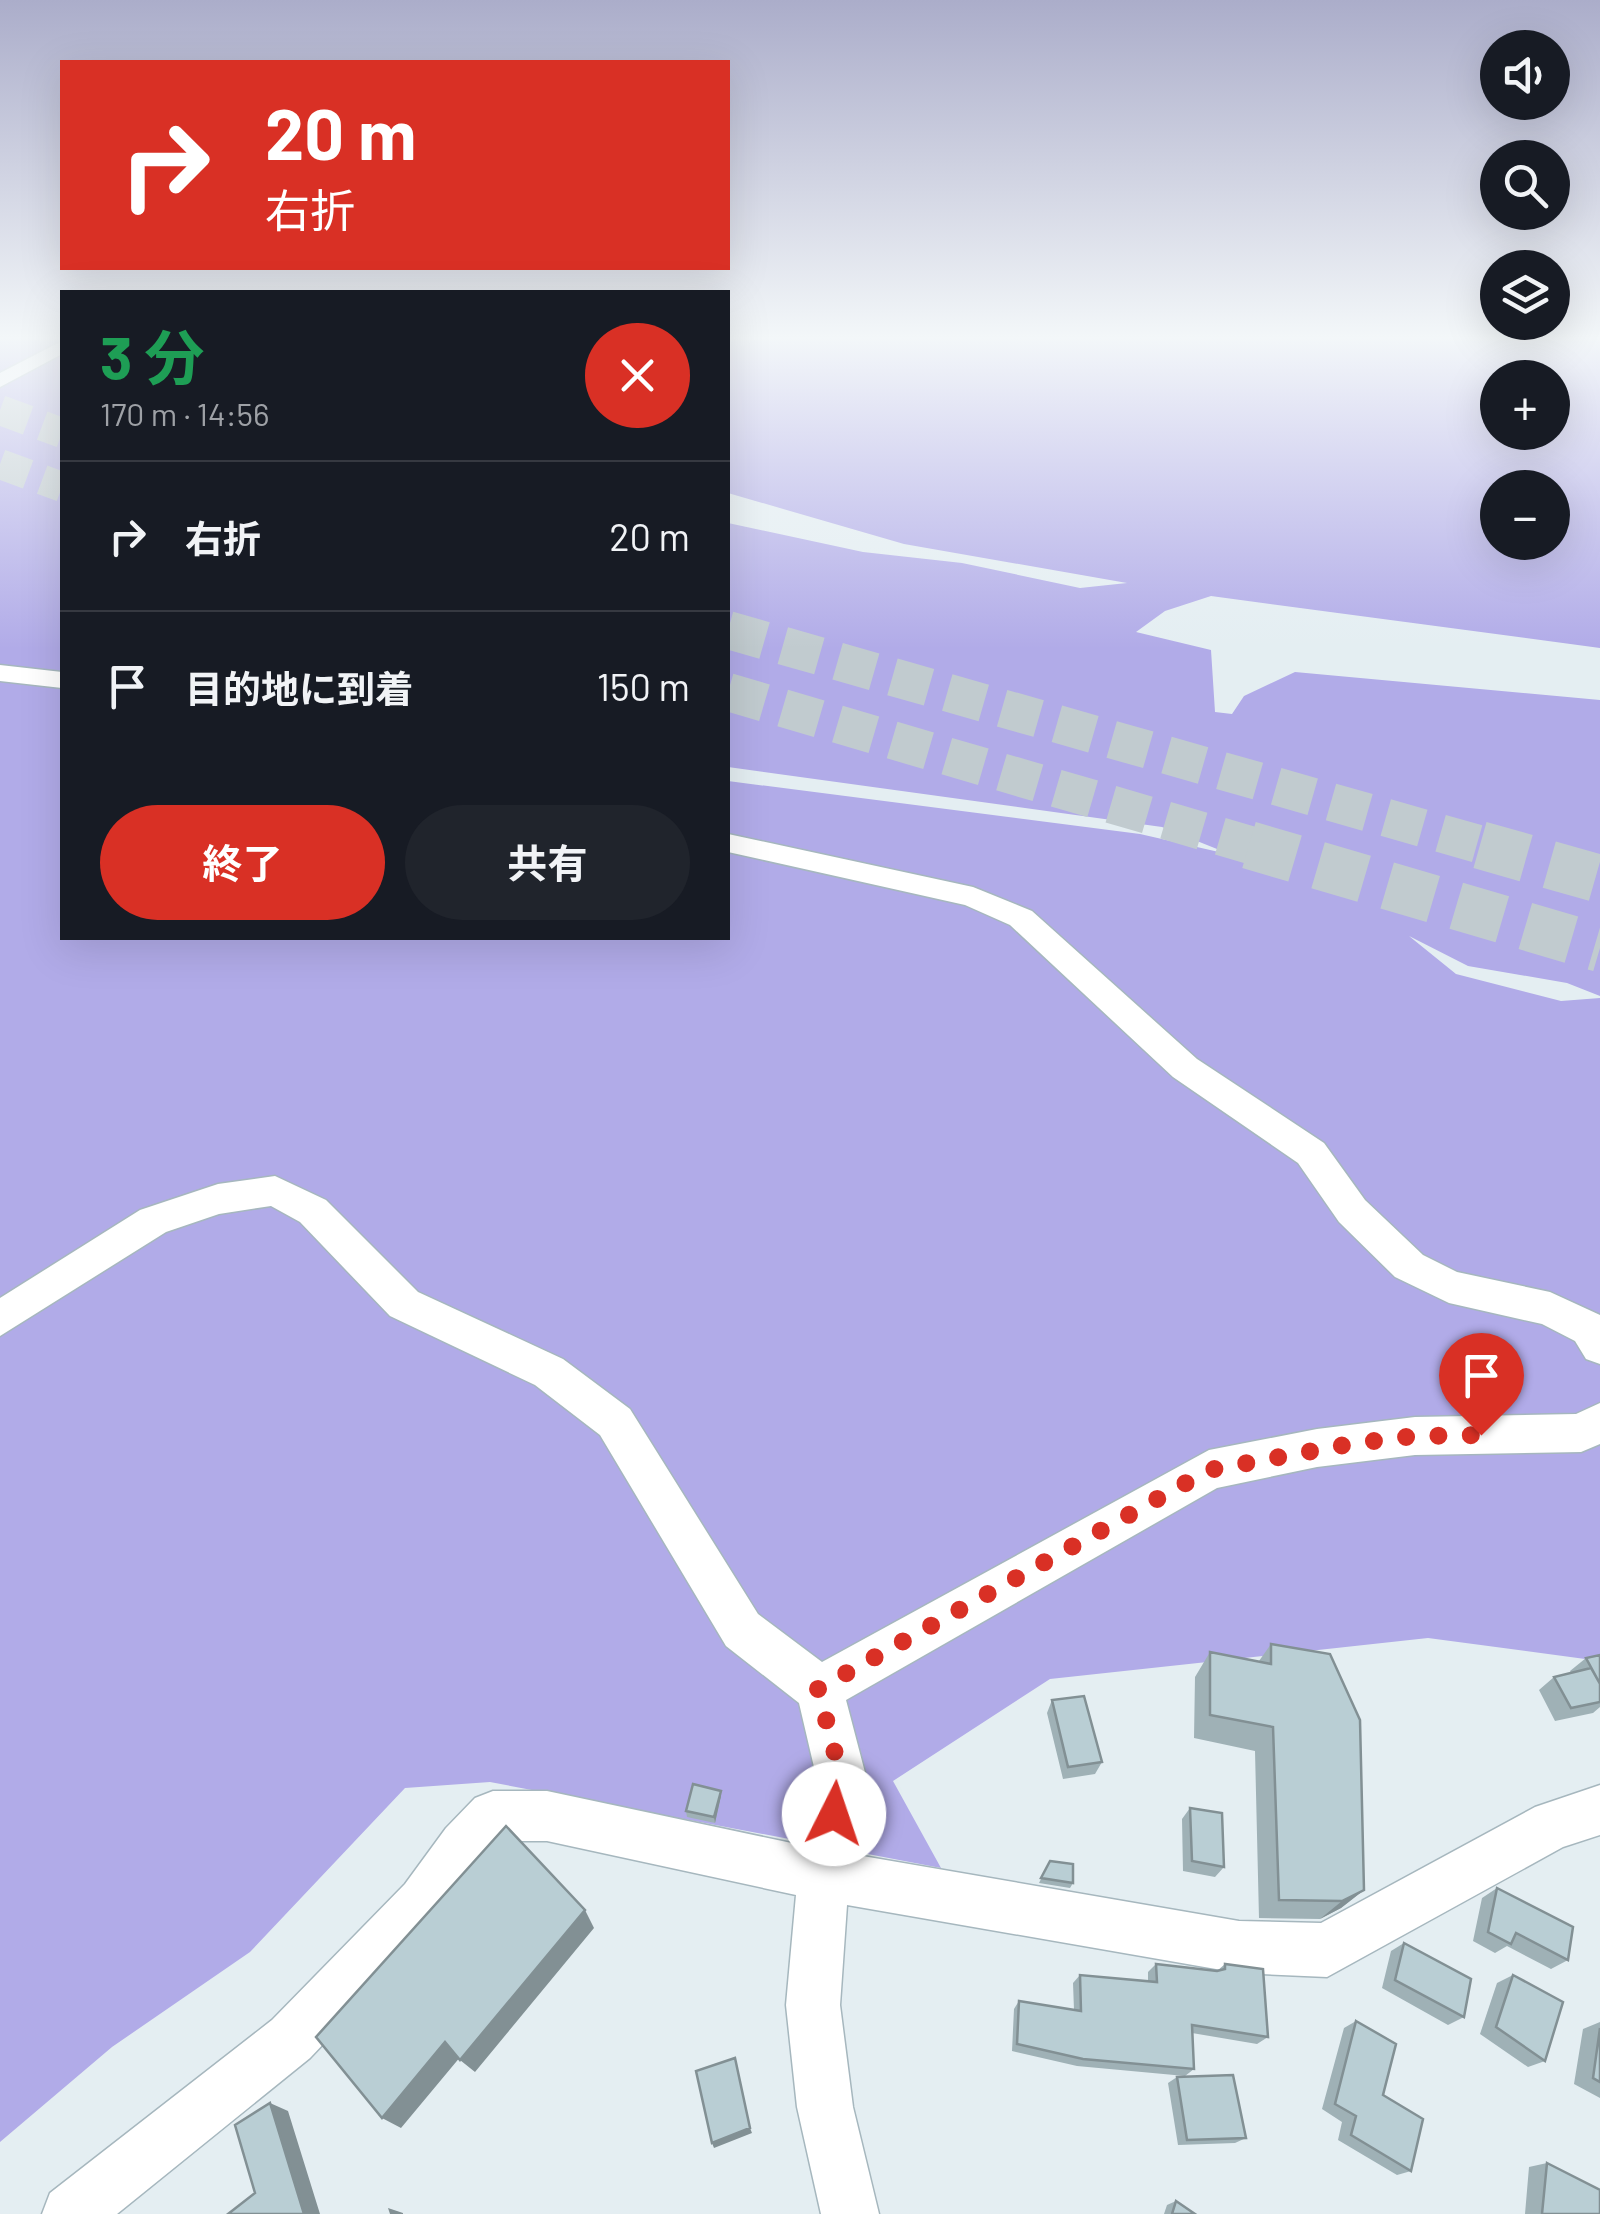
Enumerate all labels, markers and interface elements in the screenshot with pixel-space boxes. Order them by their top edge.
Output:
map controls [1480,30,1570,560]
button: sound [1480,30,1570,120]
text: 20 m [265,90,417,174]
icon: right [100,100,230,230]
button: search [1480,140,1570,230]
text: 右折 [265,182,355,236]
button: layers [1480,250,1570,340]
text: 3 分 [100,320,204,392]
button: close [585,323,690,428]
button: + [1480,360,1570,450]
text: 170 m · 14:56 [100,394,269,432]
button: − [1480,470,1570,560]
icon: right [100,509,155,564]
text: 20 m [609,513,690,559]
text: 右折 [185,515,261,561]
icon: arrive [100,659,155,714]
text: 150 m [597,663,690,709]
text: 目的地に到着 [185,665,413,711]
button: 終了 [100,805,385,920]
button: 共有 [405,805,690,920]
pin [1439,1333,1524,1436]
icon: arrive [1454,1348,1509,1403]
position arrow [782,1762,886,1866]

